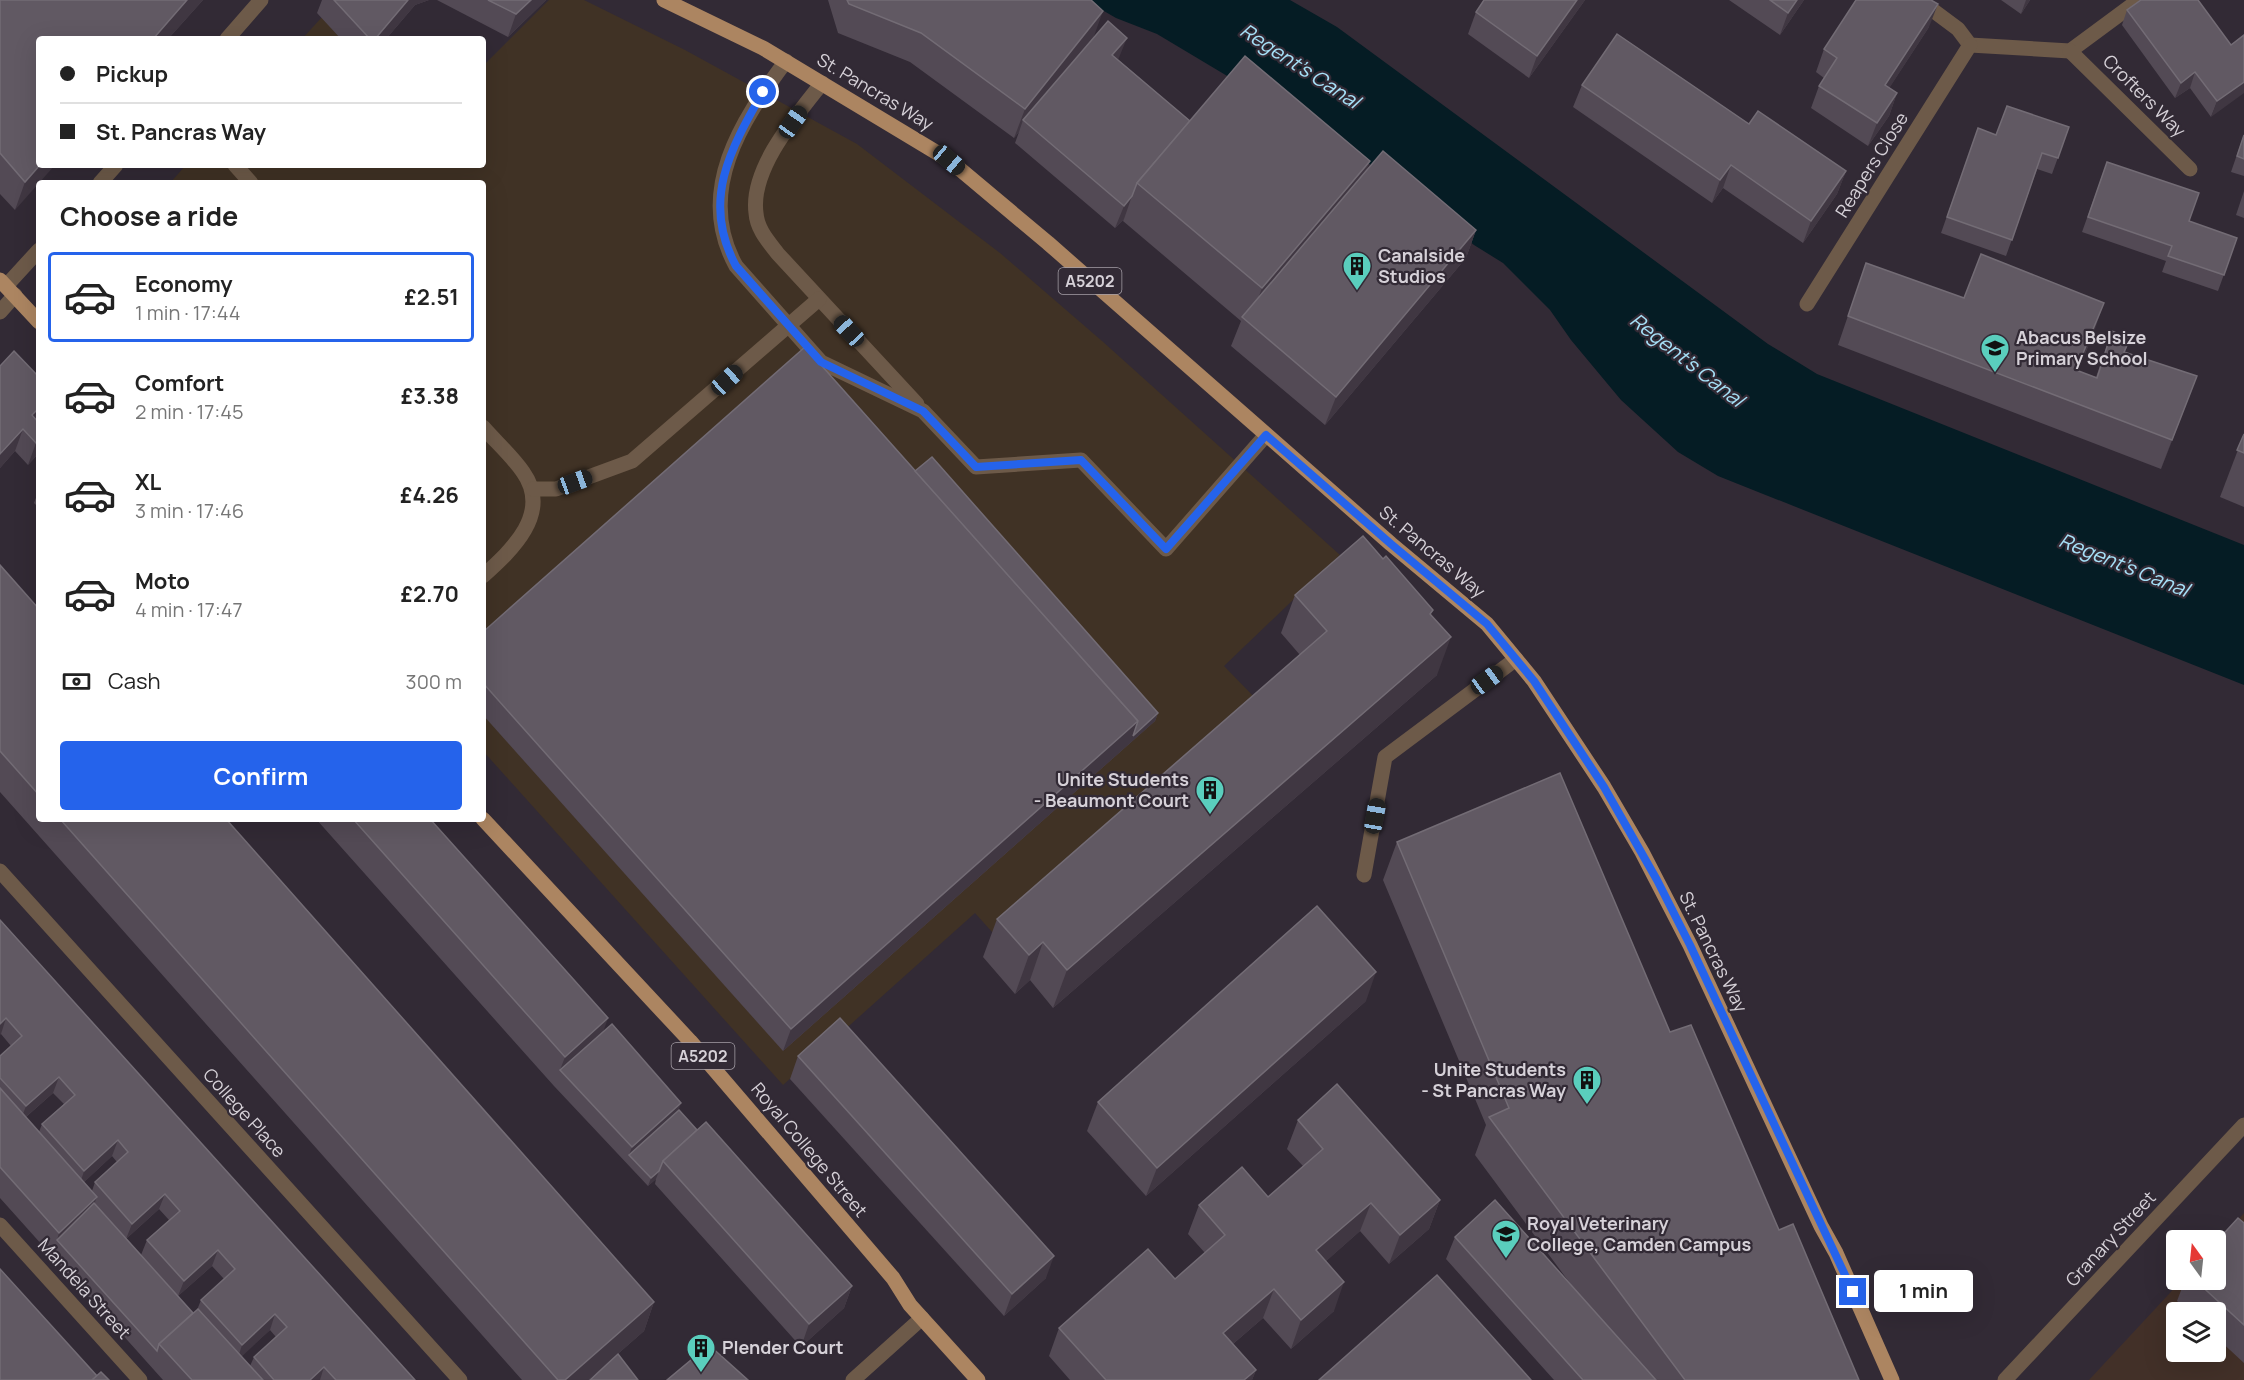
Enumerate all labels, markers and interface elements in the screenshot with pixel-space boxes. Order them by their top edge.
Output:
water label: Regent's Canal [1235,17,1367,116]
street label: St. Pancras Way [813,47,939,136]
street label: Crofters Way [2098,49,2192,142]
text: Pickup [96,59,168,89]
route start [749,78,776,105]
car [775,102,811,142]
street label: Reapers Close [1829,107,1913,222]
text: St. Pancras Way [96,117,266,147]
car [929,142,969,178]
text: Choose a ride [60,197,238,234]
place label: Canalside Studios [1378,243,1465,288]
building icon: Canalside Studios [1341,250,1373,292]
road number: A5202 [1058,268,1122,294]
text: Economy [135,269,233,299]
icon: car [63,270,117,324]
text: £2.51 [404,282,459,312]
text: 1 min · 17:44 [135,299,240,326]
water label: Regent's Canal [1625,307,1752,414]
car [830,312,868,350]
place label: Abacus Belsize Primary School [2016,325,2148,370]
school or university icon: Abacus Belsize Primary School [1979,332,2011,374]
car [708,361,746,399]
text: Comfort [135,368,224,398]
icon: car [63,369,117,423]
text: £3.38 [401,381,459,411]
text: 2 min · 17:45 [135,398,244,425]
text: XL [135,467,161,497]
car [555,467,595,497]
icon: car [63,468,117,522]
text: £4.26 [400,480,459,510]
text: 3 min · 17:46 [135,497,244,524]
street label: St. Pancras Way [1374,500,1491,603]
water label: Regent's Canal [2055,526,2195,604]
text: Moto [135,566,190,596]
icon: car [63,567,117,621]
text: £2.70 [400,579,459,609]
text: 4 min · 17:47 [135,596,242,623]
car [1467,662,1507,698]
icon: cash [60,665,93,698]
text: Cash [108,666,161,696]
text: 300 m [406,668,462,695]
button: Confirm [60,741,462,810]
place label: Unite Students - Beaumont Court [1034,767,1189,812]
building icon: Unite Students - Beaumont Court [1194,774,1226,816]
car [1363,797,1387,835]
street label: St. Pancras Way [1674,887,1754,1016]
road number: A5202 [672,1043,734,1069]
place label: Unite Students - St Pancras Way [1421,1057,1566,1102]
street label: College Place [198,1062,291,1162]
building icon: Unite Students - St Pancras Way [1571,1064,1603,1106]
street label: Royal College Street [746,1077,873,1222]
street label: Granary Street [2060,1186,2161,1291]
place label: Royal Veterinary College, Camden Campus [1527,1211,1751,1256]
school or university icon: Royal Veterinary College, Camden Campus [1490,1218,1522,1260]
north arrow [2166,1230,2226,1290]
map controls [2166,1230,2226,1362]
street label: Mandela Street [33,1233,136,1344]
callout: 1 min [1874,1271,1973,1313]
text: 1 min [1899,1277,1948,1304]
route end [1839,1278,1866,1305]
button: layers [2166,1302,2226,1362]
building icon: Plender Court [685,1332,717,1374]
place label: Plender Court [722,1335,844,1359]

